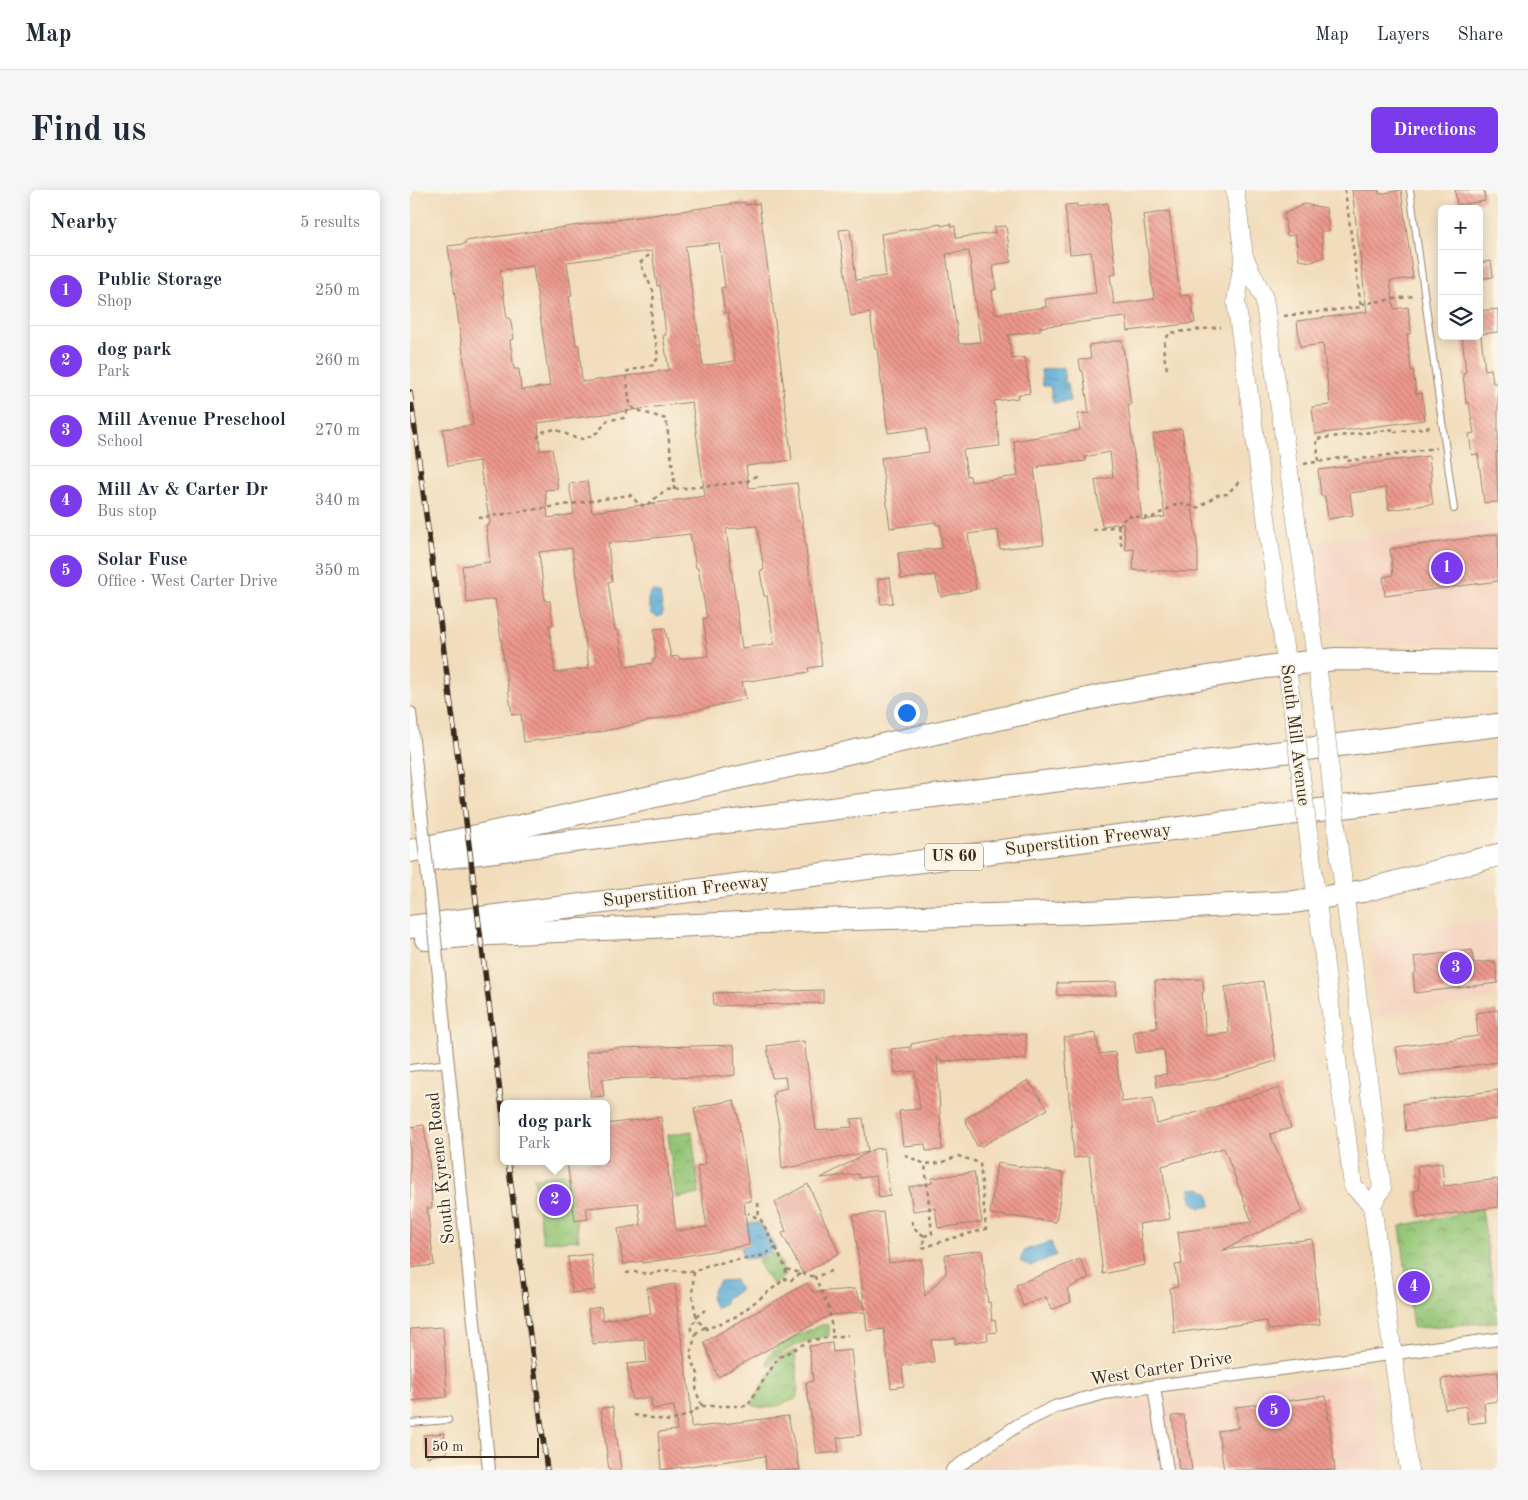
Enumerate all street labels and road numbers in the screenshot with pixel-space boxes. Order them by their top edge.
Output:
street label: South Mill Avenue [1277,663,1313,807]
street label: Superstition Freeway [1004,821,1173,859]
road number: US 60 [925,844,983,870]
street label: Superstition Freeway [602,872,771,910]
street label: South Kyrene Road [424,1091,458,1245]
street label: West Carter Drive [1089,1349,1233,1389]

